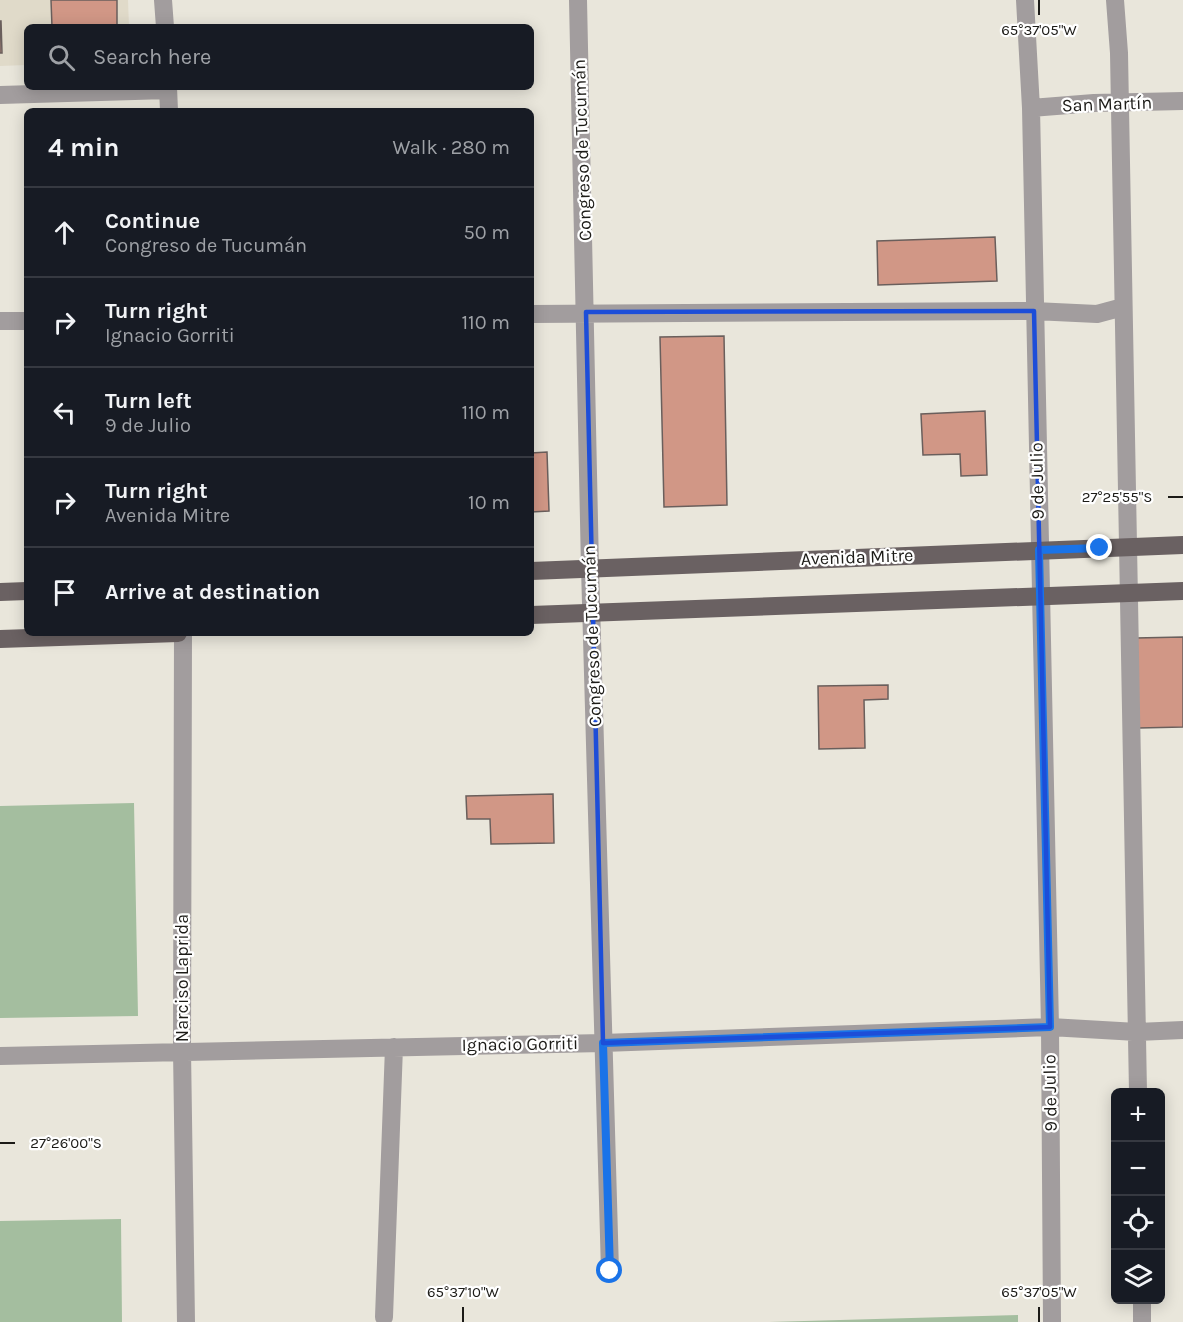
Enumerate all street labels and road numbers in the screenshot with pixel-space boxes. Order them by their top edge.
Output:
street label: Congreso de Tucumán [568,59,596,241]
street label: San Martín [1061,91,1153,117]
street label: 9 de Julio [1025,442,1049,520]
street label: Avenida Mitre [800,544,914,570]
street label: Congreso de Tucumán [578,545,606,727]
street label: Narciso Laprida [171,914,193,1042]
street label: Ignacio Gorriti [461,1032,579,1056]
street label: 9 de Julio [1038,1054,1062,1132]

